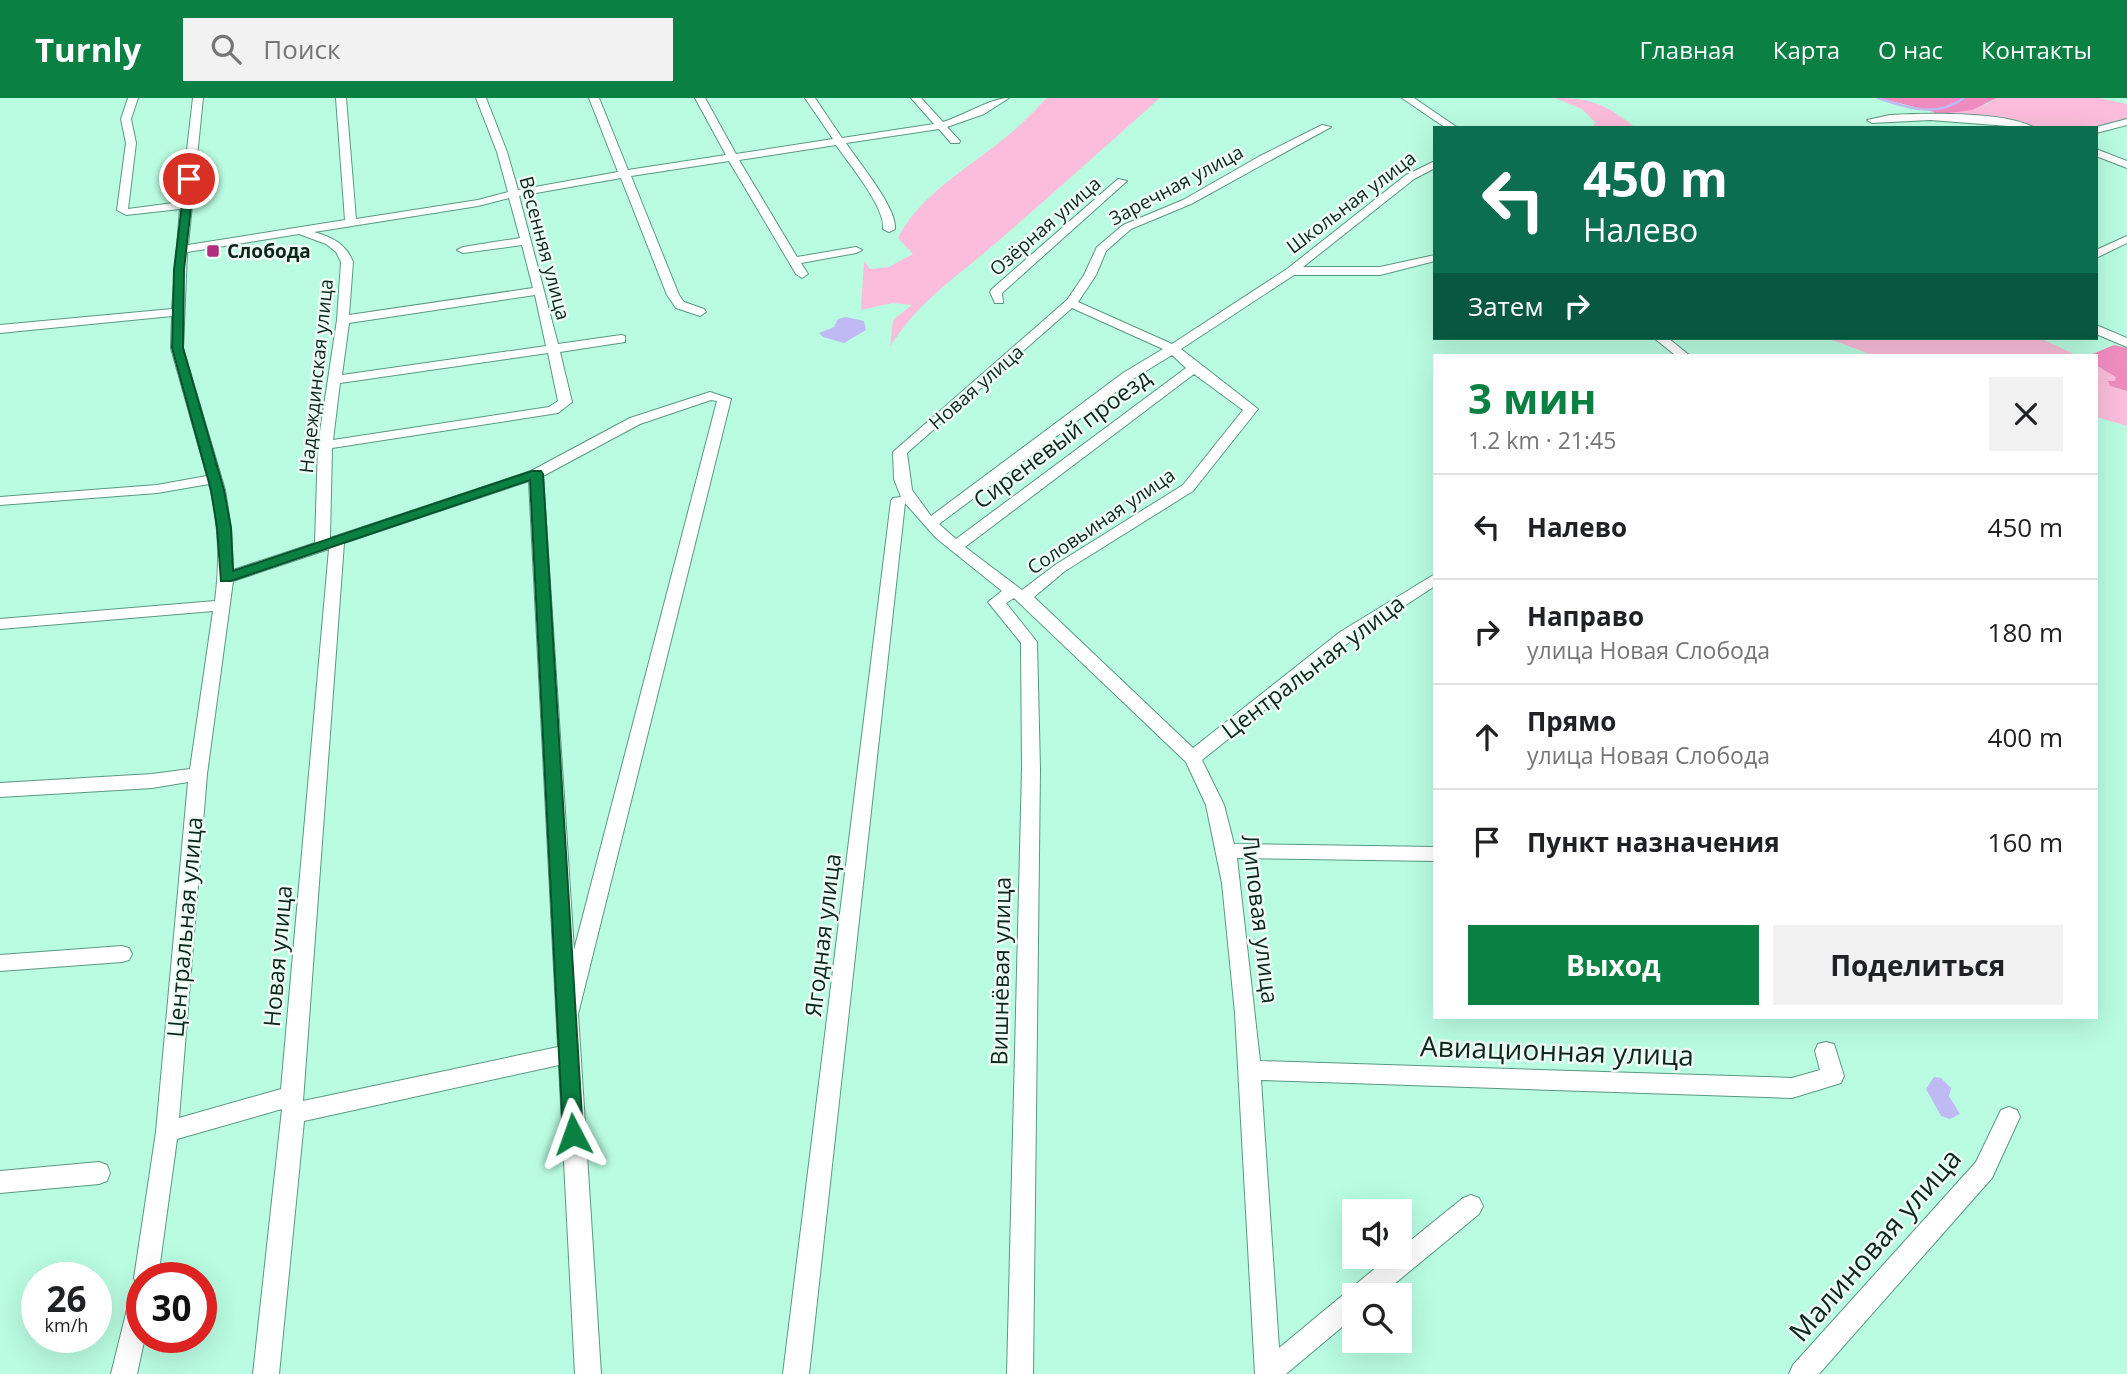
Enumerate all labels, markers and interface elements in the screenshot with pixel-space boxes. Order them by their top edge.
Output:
search box [183,18,673,81]
text: Turnly [35,27,141,72]
icon: search [207,30,245,68]
text: Поиск [263,31,340,67]
text: Главная [1640,33,1735,66]
text: Карта [1773,33,1840,66]
text: О нас [1878,33,1943,66]
text: Контакты [1981,33,2092,66]
street label: Заречная улица [1104,139,1248,231]
street label: Школьная улица [1281,145,1421,259]
text: 450 m [1583,145,1728,211]
pin [159,149,219,209]
icon: left [1468,154,1559,245]
icon: arrive [170,160,208,198]
street label: Озёрная улица [984,171,1106,281]
street label: Весенняя улица [513,173,577,323]
text: Налево [1583,208,1698,251]
place label: Слобода [227,238,311,264]
marker: Слобода [205,243,221,259]
street label: Надеждинская улица [293,278,339,474]
icon: right [1558,287,1596,325]
text: Затем [1468,288,1544,324]
street label: Новая улица [923,339,1029,435]
street label: Сиреневый проезд [966,361,1157,516]
text: 3 мин [1468,369,1596,426]
button: close [1989,377,2063,451]
text: 1.2 km · 21:45 [1468,424,1616,456]
street label: Соловьиная улица [1022,462,1180,580]
icon: left [1468,508,1506,546]
text: Налево [1527,509,1627,545]
text: 450 m [1988,509,2063,545]
street label: Центральная улица [1214,587,1410,746]
text: Направо [1527,598,1644,634]
icon: right [1468,613,1506,651]
text: 180 m [1988,614,2063,650]
text: улица Новая Слобода [1527,634,1770,666]
text: Прямо [1527,703,1616,739]
icon: ahead [1468,718,1506,756]
text: 400 m [1988,719,2063,755]
text: улица Новая Слобода [1527,739,1770,771]
street label: Центральная улица [158,815,210,1039]
icon: arrive [1468,823,1506,861]
text: Пункт назначения [1527,824,1780,860]
text: 160 m [1988,824,2063,860]
street label: Липовая улица [1235,833,1287,1005]
street label: Ягодная улица [796,852,848,1018]
street label: Вишнёвая улица [982,876,1018,1066]
street label: Новая улица [255,884,299,1028]
button: Выход [1468,925,1759,1005]
button: Поделиться [1773,925,2063,1005]
street label: Авиационная улица [1419,1026,1695,1074]
position arrow [536,1097,610,1171]
street label: Малиновая улица [1780,1140,1969,1349]
map controls [1342,1199,1412,1353]
button: sound [1342,1199,1412,1269]
speed limit sign: 30 [126,1262,217,1353]
text: 26 [46,1275,87,1322]
button: search [1342,1283,1412,1353]
text: km/h [45,1313,88,1337]

